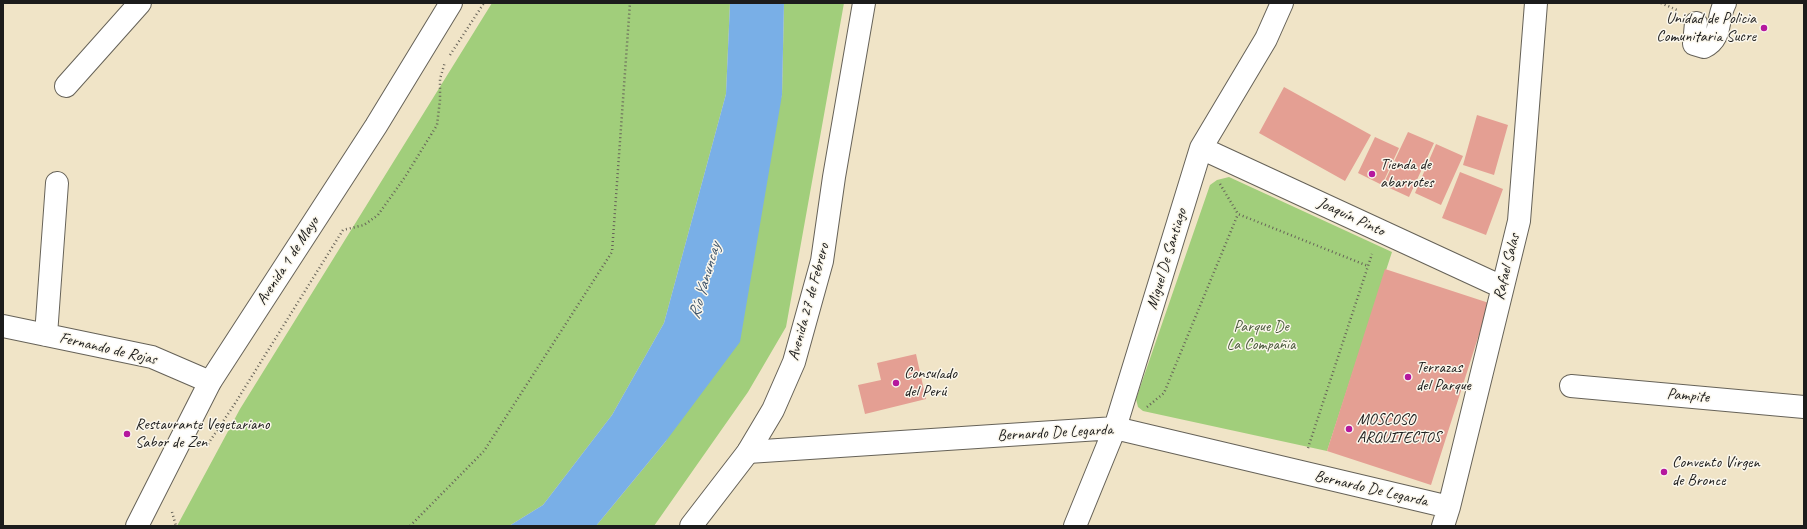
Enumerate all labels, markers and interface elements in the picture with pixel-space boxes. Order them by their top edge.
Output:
place label: Unidad de Policia Comunitaria Sucre [1656,9,1756,47]
marker: Unidad de Policia Comunitaria Sucre [1759,23,1769,33]
place label: Tienda de abarrotes [1380,155,1433,193]
marker: Tienda de abarrotes [1367,169,1377,179]
street label: Joaquín Pinto [1315,193,1387,241]
street label: Miguel De Santiago [1143,206,1191,312]
street label: Avenida 1 de Mayo [252,213,324,309]
street label: Rafael Salas [1490,232,1524,302]
water label: Río Yanuncay [684,241,726,321]
street label: Avenida 27 de Febrero [784,241,834,363]
park label: Parque De La Compañia [1227,317,1295,355]
street label: Fernando de Rojas [58,328,158,370]
place label: Terrazas del Parque [1416,358,1471,396]
place label: Consulado del Perú [904,364,957,402]
marker: Terrazas del Parque [1403,372,1413,382]
marker: Consulado del Perú [891,378,901,388]
street label: Pampite [1666,385,1710,407]
place label: MOSCOSO ARQUITECTOS [1357,410,1441,448]
place label: Restaurante Vegetariano Sabor de Zen [135,415,269,453]
street label: Bernardo De Legarda [997,420,1113,446]
marker: MOSCOSO ARQUITECTOS [1344,424,1354,434]
marker: Restaurante Vegetariano Sabor de Zen [122,429,132,439]
place label: Convento Virgen de Bronce [1672,453,1760,491]
street label: Bernardo De Legarda [1312,467,1430,511]
marker: Convento Virgen de Bronce [1659,467,1669,477]

